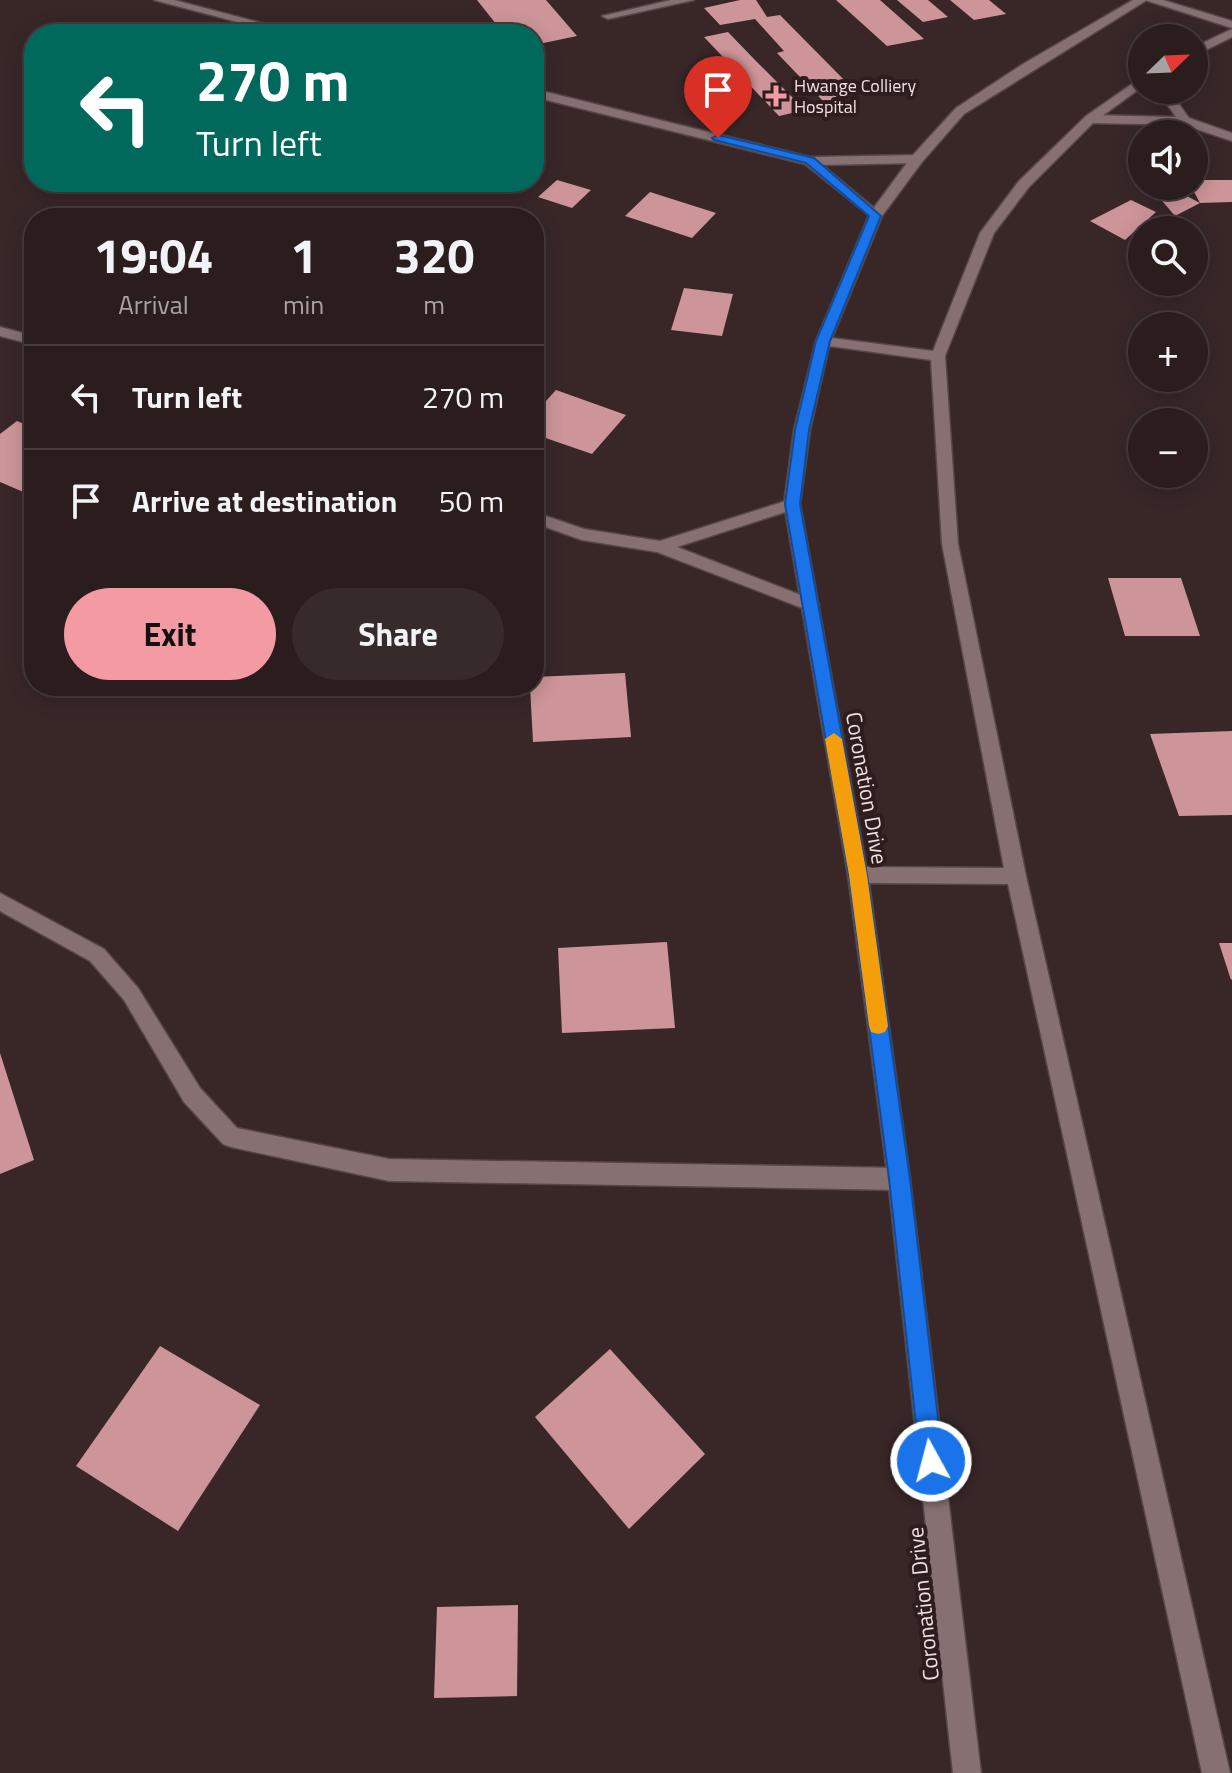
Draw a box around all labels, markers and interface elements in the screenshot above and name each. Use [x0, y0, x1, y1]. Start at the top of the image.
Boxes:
north arrow [1128, 24, 1208, 104]
map controls [1128, 24, 1208, 488]
text: 270 m [196, 38, 349, 123]
icon: left [64, 56, 168, 160]
pin [684, 56, 752, 138]
icon: arrive [696, 68, 740, 112]
place label: Hwange Colliery Hospital [794, 72, 916, 120]
marker: Hwange Colliery Hospital [765, 85, 787, 107]
text: Turn left [196, 115, 322, 170]
button: sound [1128, 120, 1208, 200]
button: search [1128, 216, 1208, 296]
text: 19:04 [94, 219, 213, 292]
text: 1 [290, 219, 317, 292]
text: 320 [394, 219, 474, 292]
text: Arrival [118, 285, 189, 324]
text: min [283, 285, 324, 324]
text: m [423, 285, 445, 324]
button: + [1128, 312, 1208, 392]
text: Turn left [132, 374, 242, 420]
text: 270 m [422, 374, 504, 420]
icon: left [64, 375, 108, 419]
button: − [1128, 408, 1208, 488]
text: Arrive at destination [132, 478, 397, 524]
text: 50 m [439, 478, 504, 524]
icon: arrive [64, 479, 108, 523]
button: Exit [64, 588, 276, 680]
button: Share [292, 588, 504, 680]
street label: Coronation Drive [837, 709, 897, 867]
position arrow [889, 1419, 973, 1503]
street label: Coronation Drive [898, 1526, 948, 1682]

